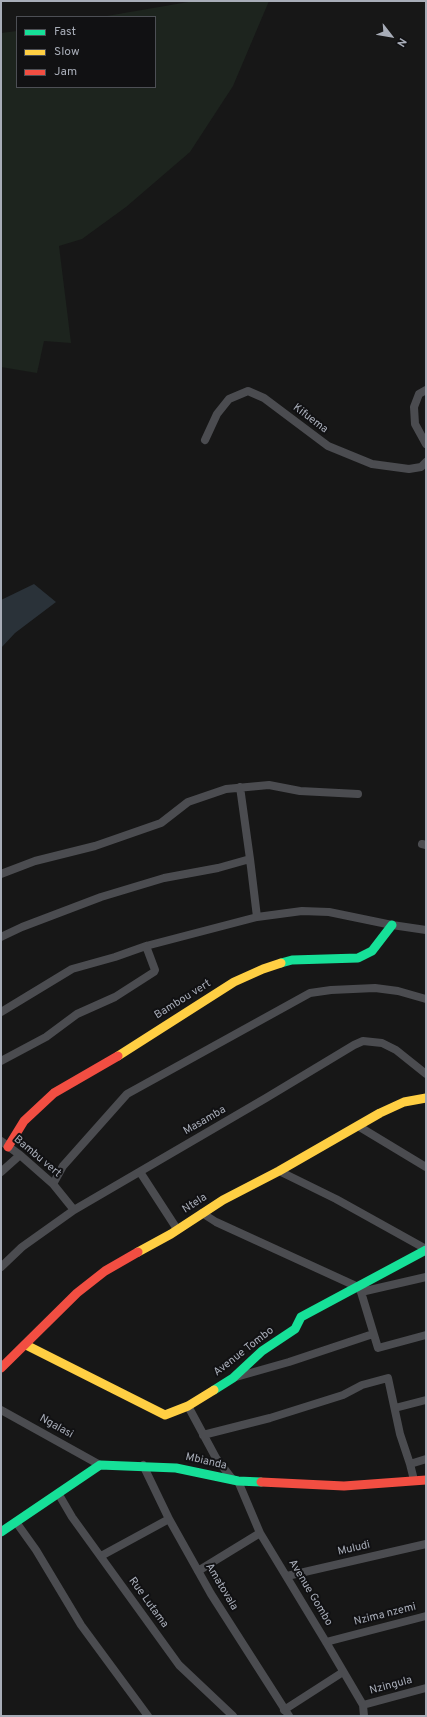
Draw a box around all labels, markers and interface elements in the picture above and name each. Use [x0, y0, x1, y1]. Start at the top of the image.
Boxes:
legend [16, 16, 156, 88]
north arrow [371, 16, 411, 56]
text: Fast [54, 24, 76, 40]
text: N [393, 35, 409, 49]
text: Slow [54, 44, 80, 60]
text: Jam [54, 64, 77, 80]
street label: Kifuema [290, 401, 330, 437]
street label: Bambou vert [152, 977, 214, 1023]
street label: Masamba [181, 1104, 229, 1138]
street label: Bambu vert [11, 1133, 63, 1181]
street label: Ntela [180, 1191, 210, 1217]
street label: Avenue Tombo [211, 1324, 277, 1380]
street label: Ngalasi [37, 1412, 75, 1442]
street label: Mbianda [184, 1451, 228, 1473]
street label: Muludi [336, 1539, 372, 1559]
street label: Avenue Gombo [285, 1558, 335, 1628]
street label: Amatovala [202, 1561, 240, 1613]
street label: Rue Lutama [125, 1575, 171, 1631]
street label: Nzima nzemi [353, 1601, 417, 1629]
street label: Nzingula [368, 1674, 414, 1698]

